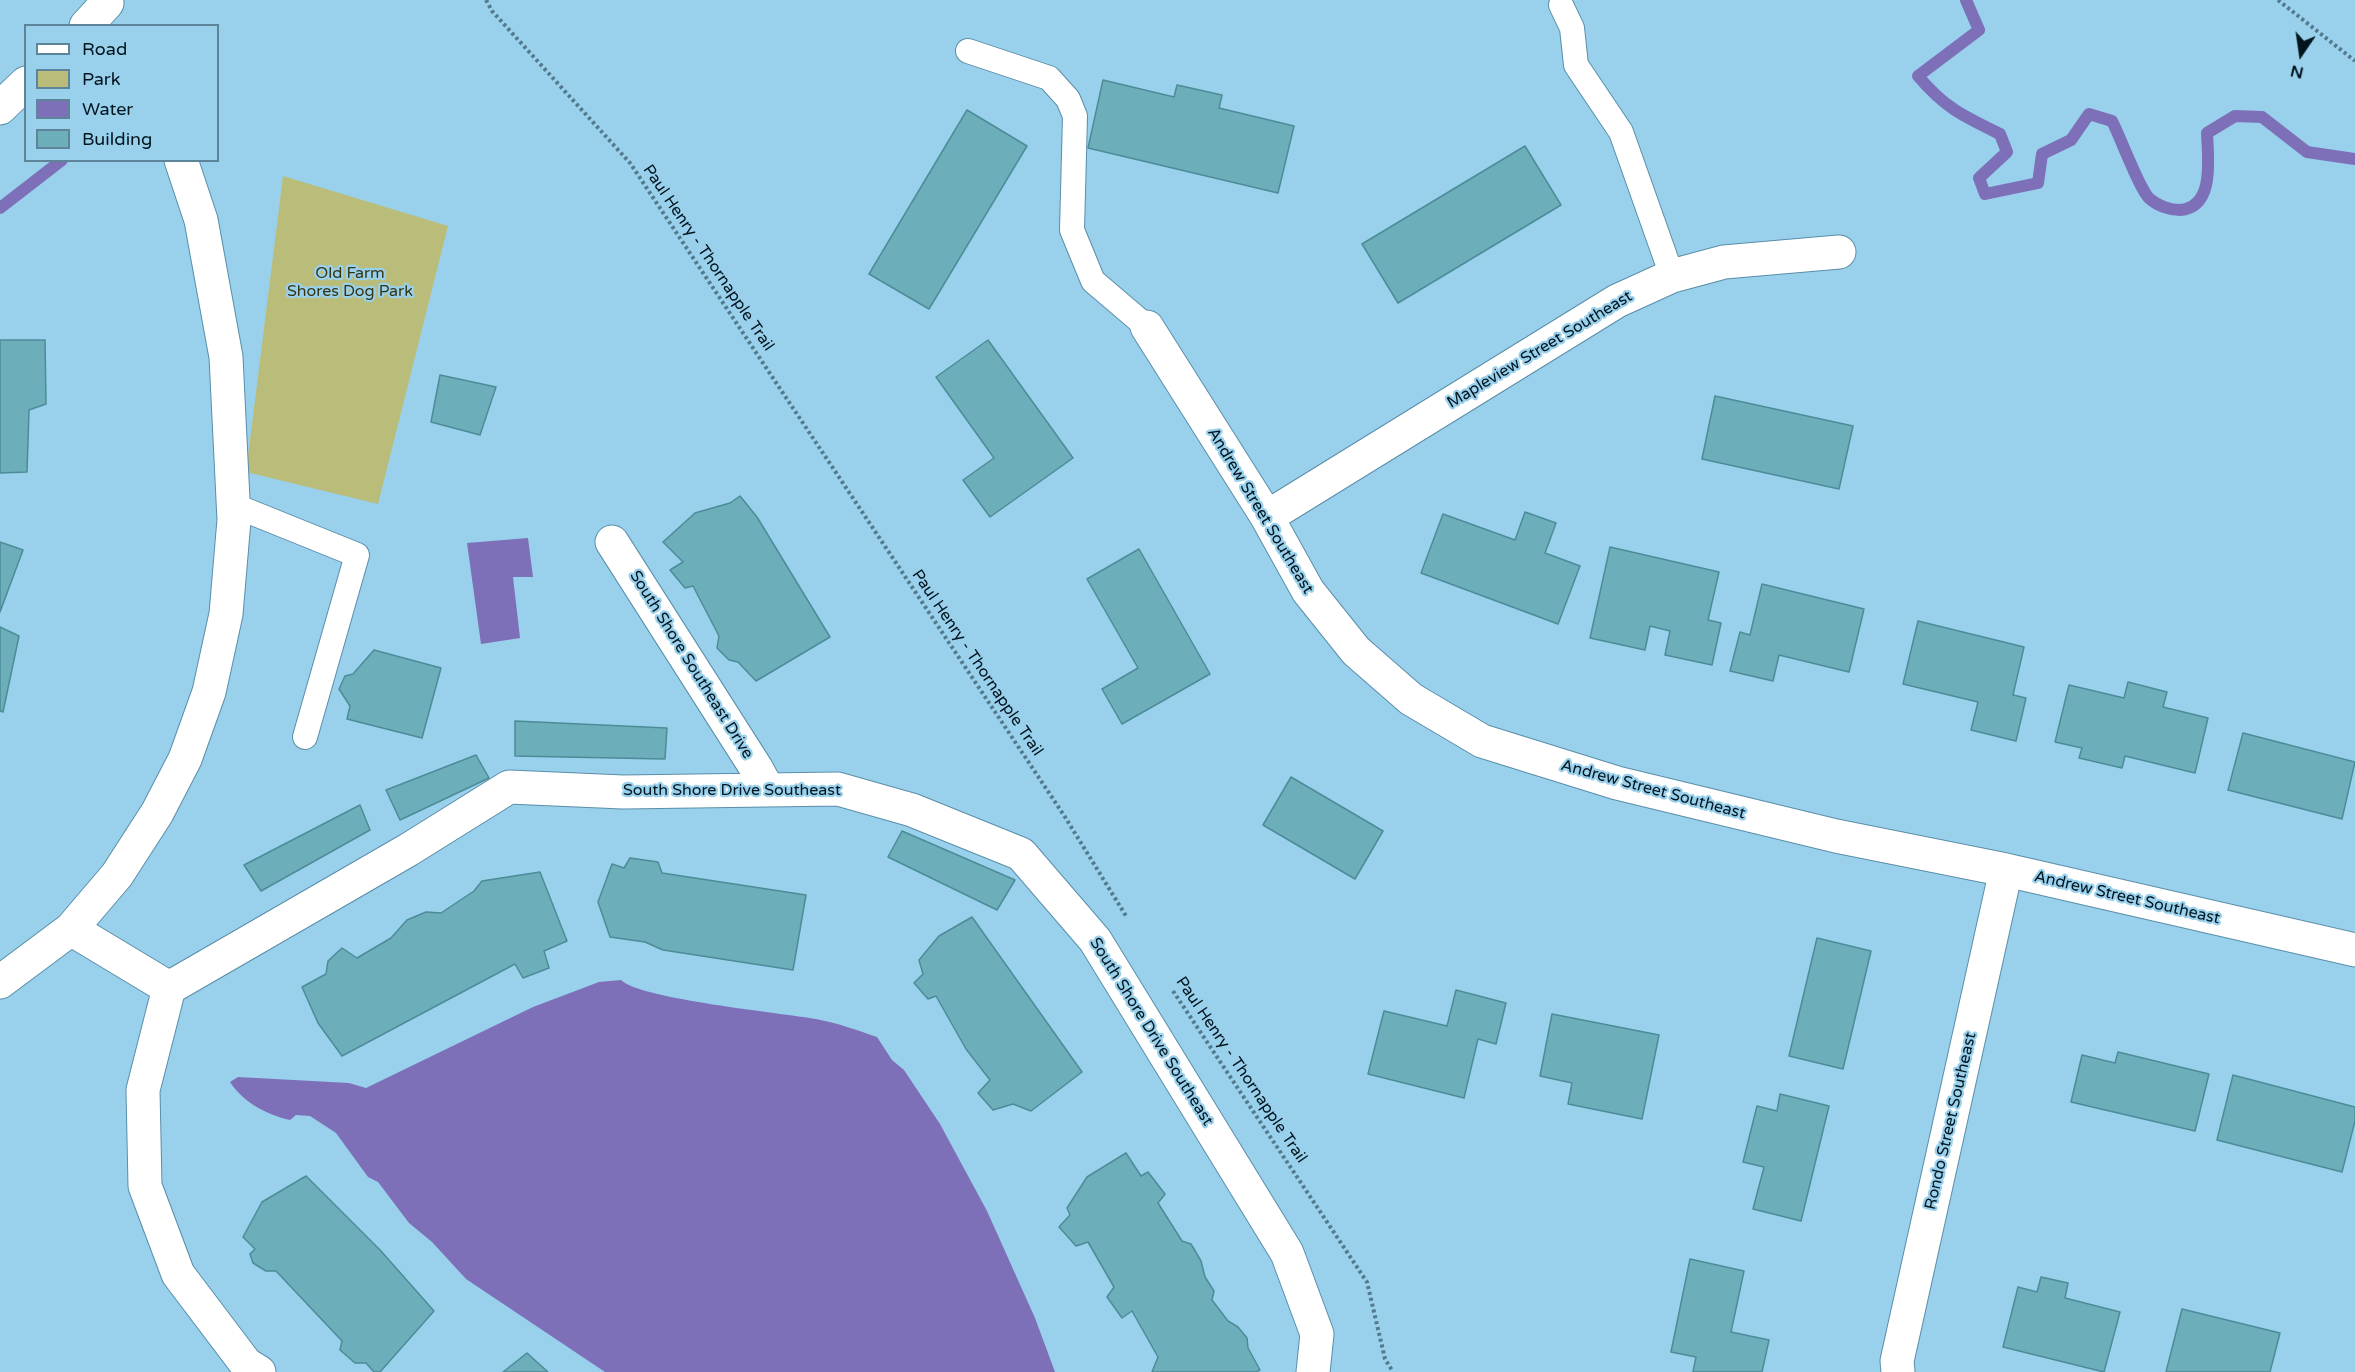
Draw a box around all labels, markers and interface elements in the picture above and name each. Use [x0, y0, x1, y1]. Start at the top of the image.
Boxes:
legend [24, 24, 219, 162]
north arrow [2271, 24, 2331, 84]
text: Road [82, 38, 127, 60]
text: N [2288, 60, 2305, 83]
text: Park [82, 68, 120, 90]
text: Water [82, 98, 133, 120]
text: Building [82, 128, 152, 150]
street label: Paul Henry - Thornapple Trail [638, 161, 778, 355]
park label: Old Farm Shores Dog Park [287, 264, 413, 302]
street label: Mapleview Street Southeast [1444, 287, 1636, 413]
street label: Andrew Street Southeast [1203, 425, 1317, 597]
street label: Paul Henry - Thornapple Trail [907, 566, 1047, 760]
street label: South Shore Southeast Drive [625, 567, 757, 763]
street label: Andrew Street Southeast [1559, 756, 1747, 824]
street label: South Shore Drive Southeast [623, 781, 841, 801]
street label: Andrew Street Southeast [2032, 867, 2222, 929]
street label: South Shore Drive Southeast [1085, 934, 1217, 1130]
street label: Paul Henry - Thornapple Trail [1171, 973, 1311, 1167]
street label: Rondo Street Southeast [1921, 1030, 1981, 1212]

